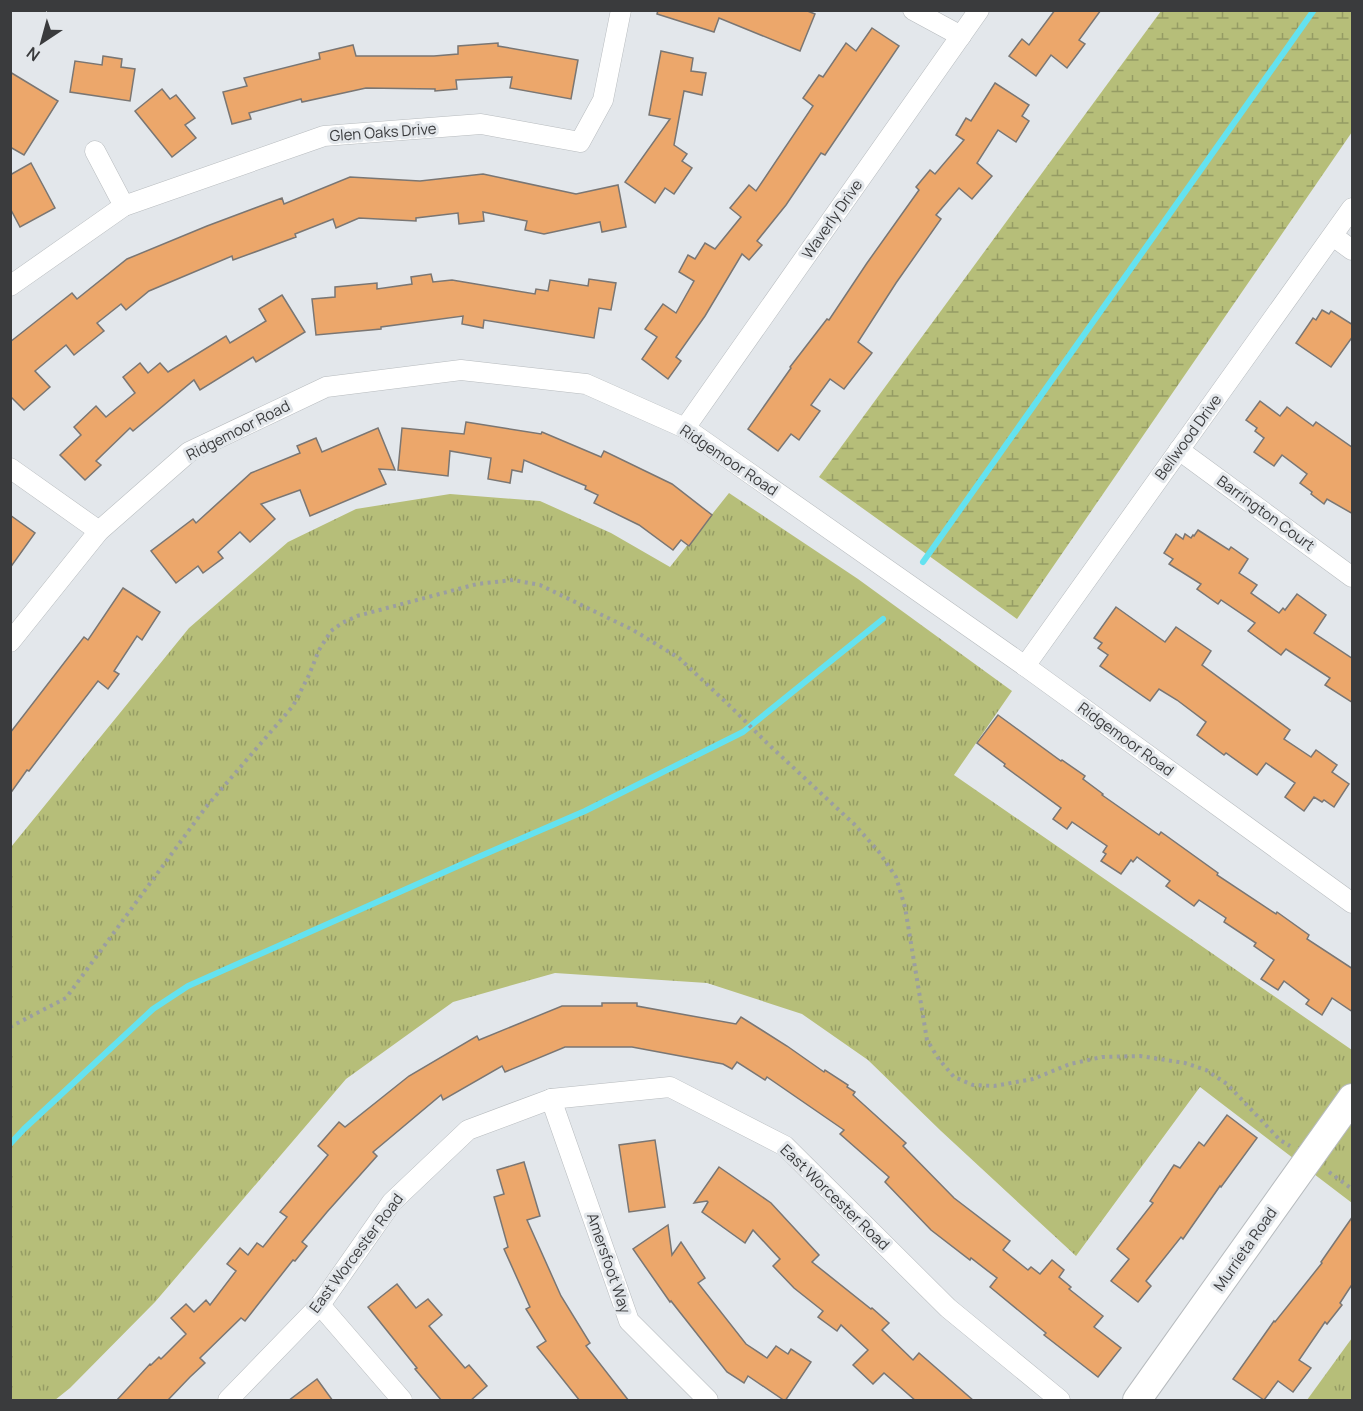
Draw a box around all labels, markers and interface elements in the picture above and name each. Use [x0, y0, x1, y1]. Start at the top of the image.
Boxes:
north arrow [12, 12, 72, 72]
text: N [22, 42, 44, 66]
street label: Glen Oaks Drive [329, 118, 437, 146]
street label: Waverly Drive [797, 175, 867, 263]
street label: Bellwood Drive [1150, 390, 1226, 484]
street label: Ridgemoor Road [183, 395, 293, 465]
street label: Ridgemoor Road [676, 420, 782, 500]
street label: Barrington Court [1213, 470, 1319, 556]
street label: Ridgemoor Road [1074, 697, 1178, 781]
street label: East Worcester Road [776, 1139, 894, 1255]
street label: East Worcester Road [304, 1189, 408, 1317]
street label: Murrieta Road [1208, 1203, 1282, 1295]
street label: Amersfoot Way [582, 1210, 636, 1316]

